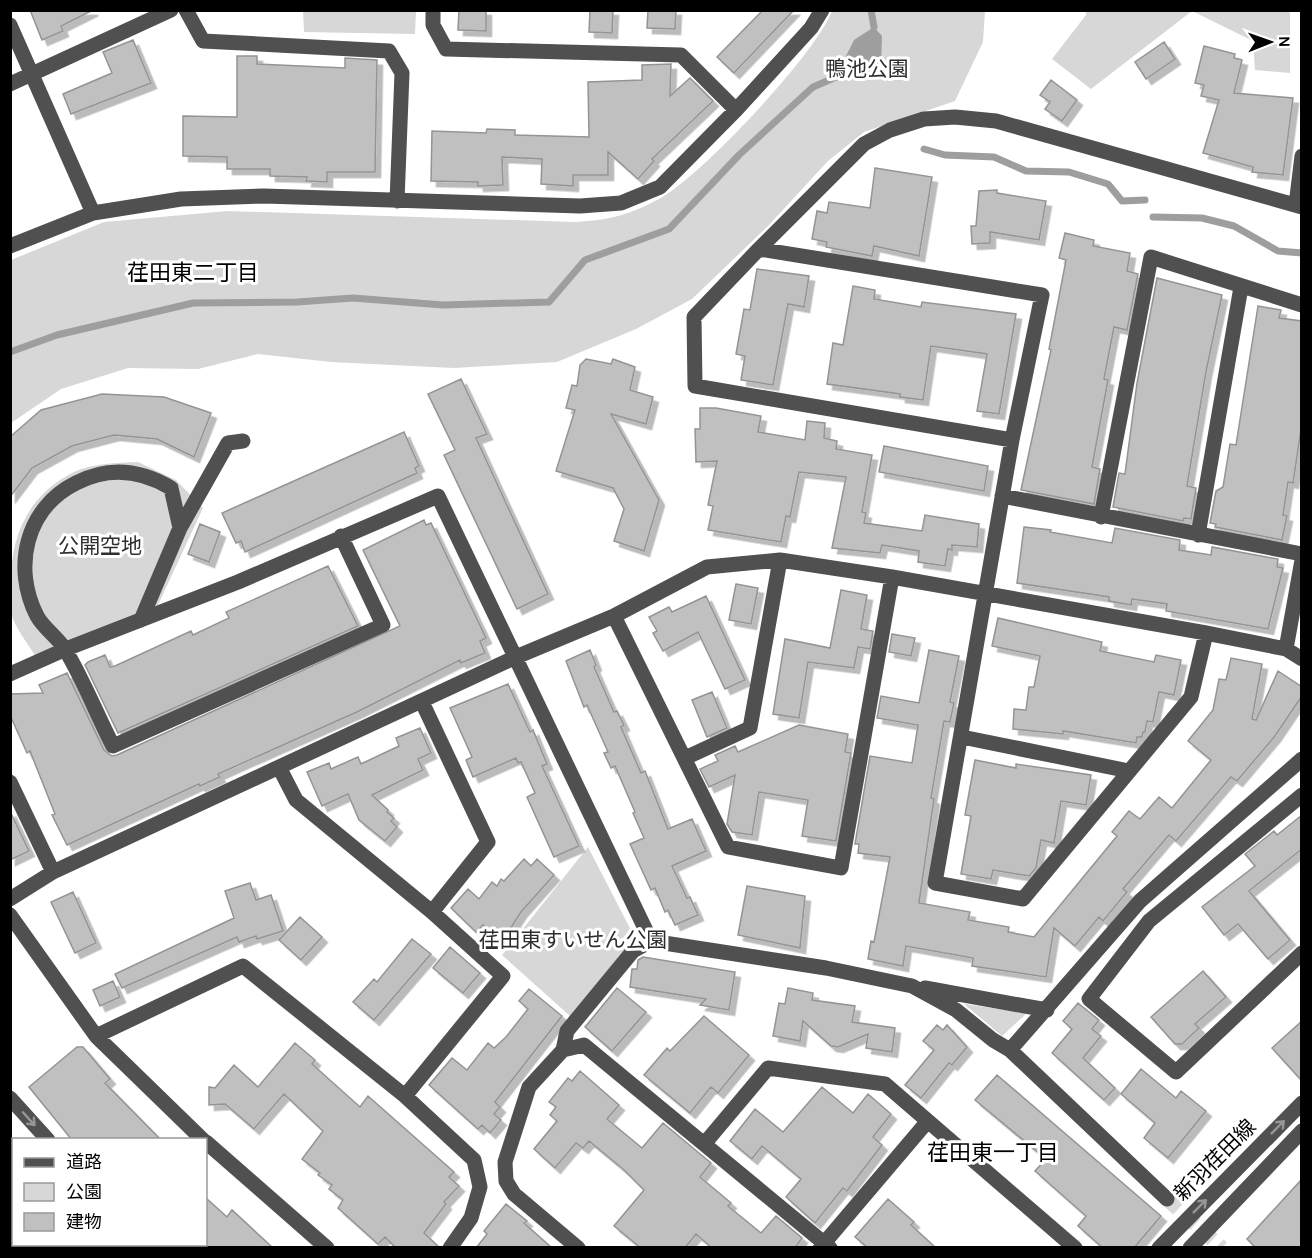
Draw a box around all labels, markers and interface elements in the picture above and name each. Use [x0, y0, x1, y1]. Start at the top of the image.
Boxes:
north arrow [1240, 12, 1300, 72]
text: N [1275, 36, 1294, 48]
park label: 鴨池公園 [825, 57, 909, 81]
district label: 荏田東二丁目 [127, 260, 259, 286]
park label: 公開空地 [58, 534, 142, 558]
park label: 荏田東すいせん公園 [479, 928, 668, 952]
one-way arrow [22, 1111, 36, 1126]
street label: 新羽荏田線 [1169, 1114, 1261, 1206]
one-way arrow [1270, 1120, 1285, 1135]
legend [12, 1138, 207, 1246]
district label: 荏田東一丁目 [927, 1140, 1059, 1166]
text: 道路 [66, 1151, 102, 1173]
text: 公園 [66, 1181, 102, 1203]
one-way arrow [1192, 1198, 1207, 1213]
text: 建物 [66, 1211, 102, 1233]

